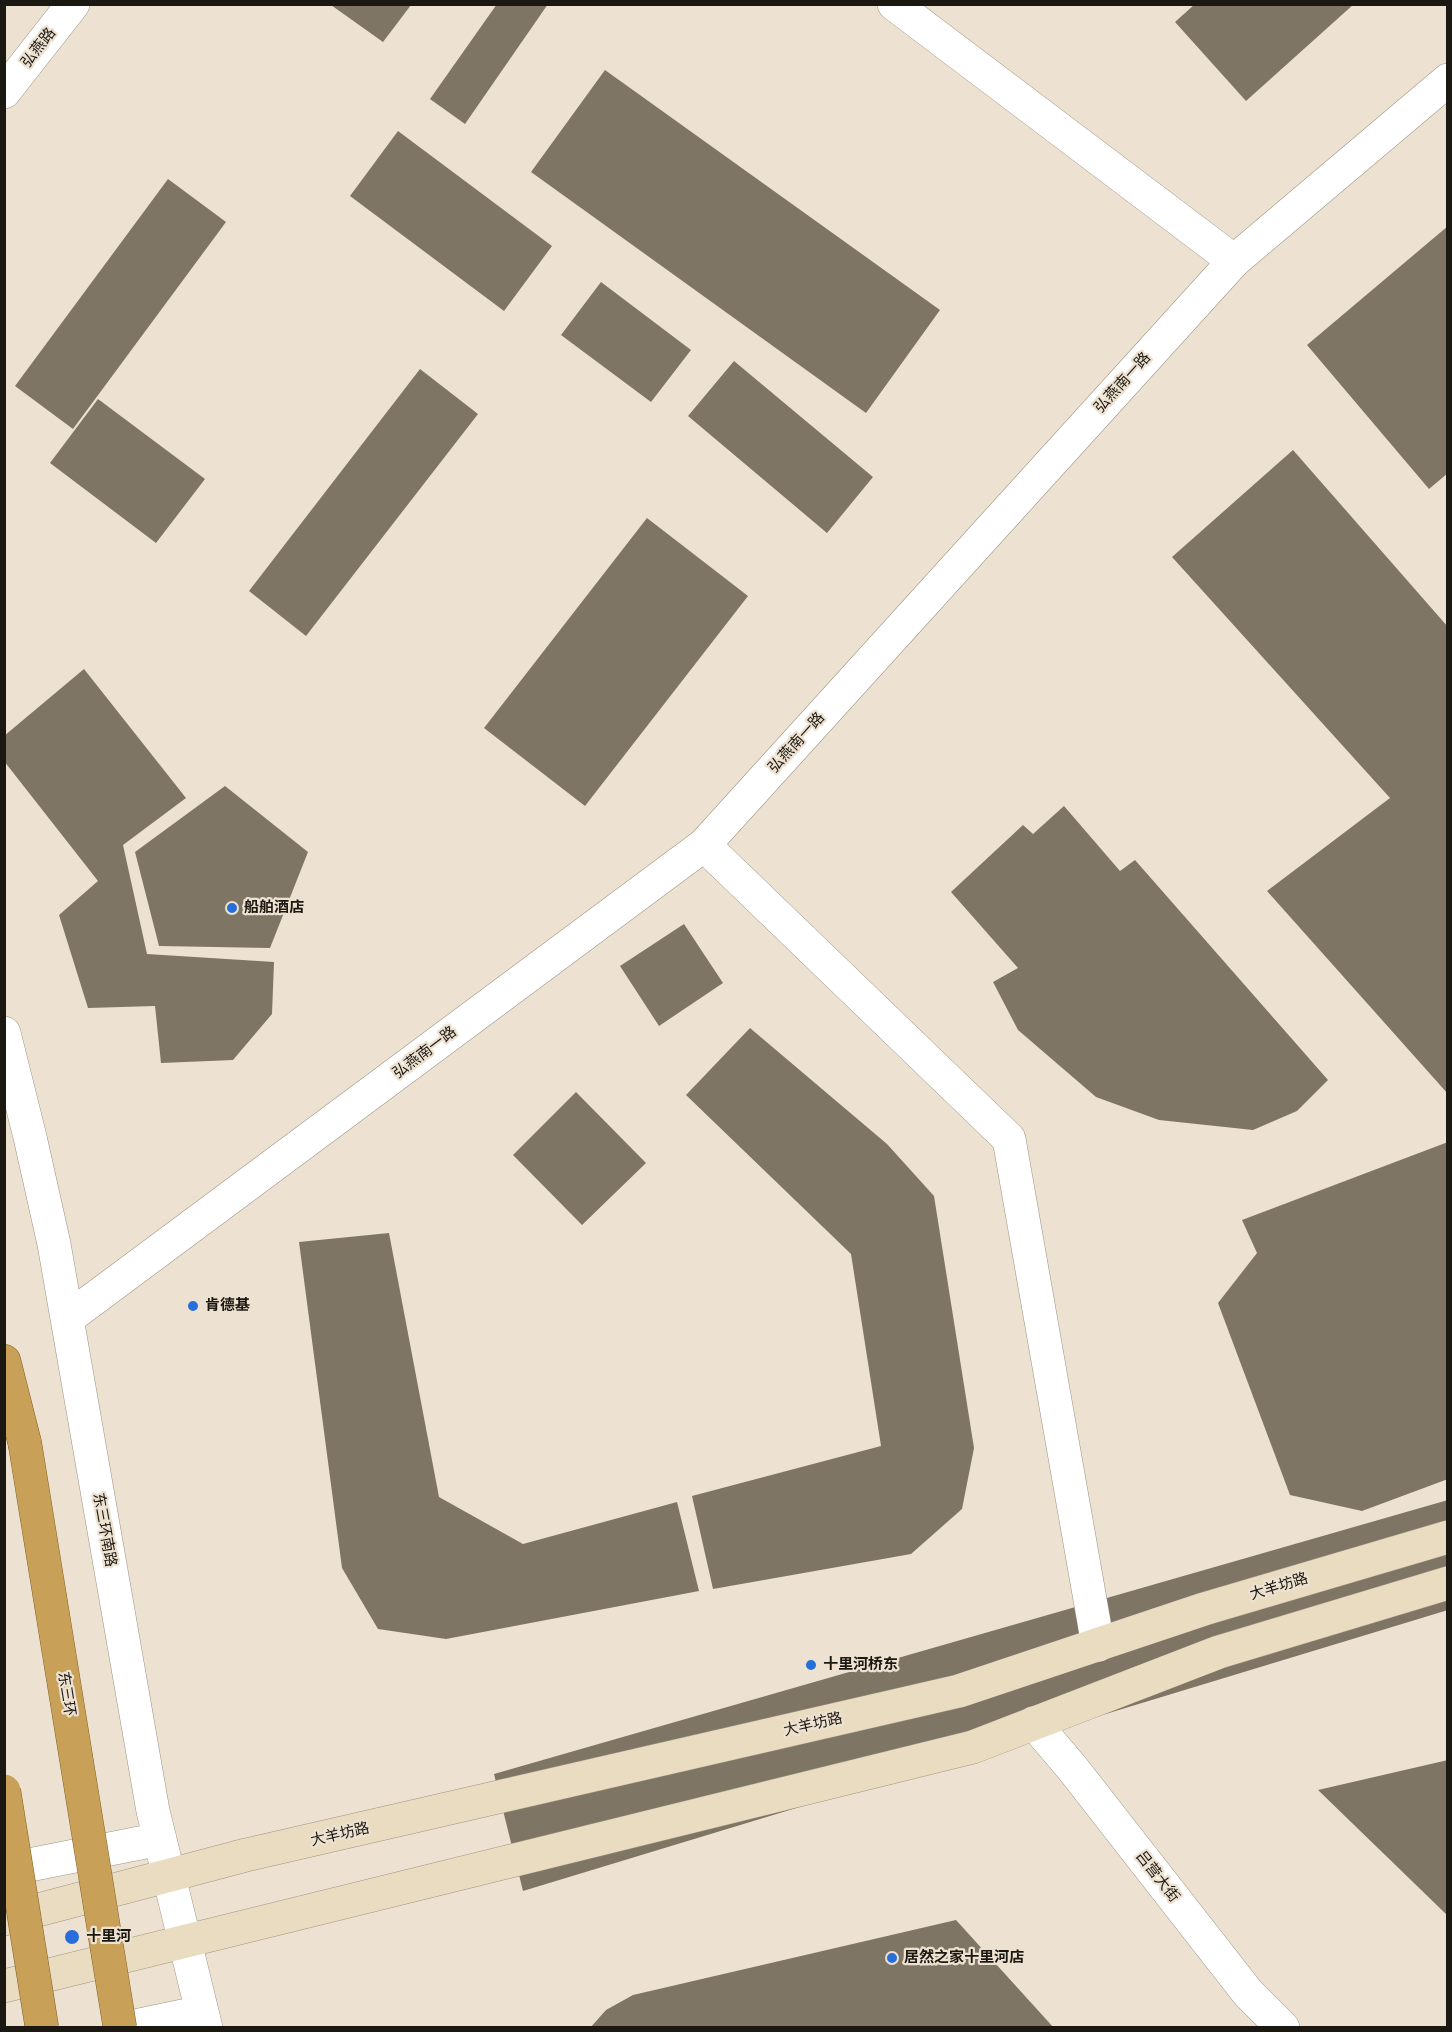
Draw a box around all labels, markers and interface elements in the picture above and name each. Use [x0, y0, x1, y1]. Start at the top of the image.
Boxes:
street label: 弘燕路 [18, 25, 60, 71]
street label: 弘燕南一路 [1091, 349, 1155, 417]
street label: 弘燕南一路 [765, 709, 829, 777]
place label: 船舶酒店 [244, 899, 304, 917]
marker: 船舶酒店 [225, 901, 239, 915]
street label: 弘燕南一路 [390, 1023, 460, 1083]
place label: 肯德基 [205, 1297, 250, 1315]
marker: 肯德基 [186, 1299, 200, 1313]
street label: 东三环南路 [89, 1492, 119, 1568]
street label: 大羊坊路 [1248, 1570, 1310, 1604]
place label: 十里河桥东 [823, 1656, 898, 1674]
marker: 十里河桥东 [804, 1658, 818, 1672]
street label: 东三环 [54, 1670, 78, 1718]
street label: 大羊坊路 [782, 1709, 844, 1741]
street label: 大羊坊路 [309, 1819, 371, 1851]
street label: 吕营大街 [1131, 1848, 1183, 1906]
marker: 十里河 [63, 1928, 81, 1946]
place label: 十里河 [86, 1928, 131, 1946]
place label: 居然之家十里河店 [904, 1949, 1024, 1967]
marker: 居然之家十里河店 [885, 1951, 899, 1965]

